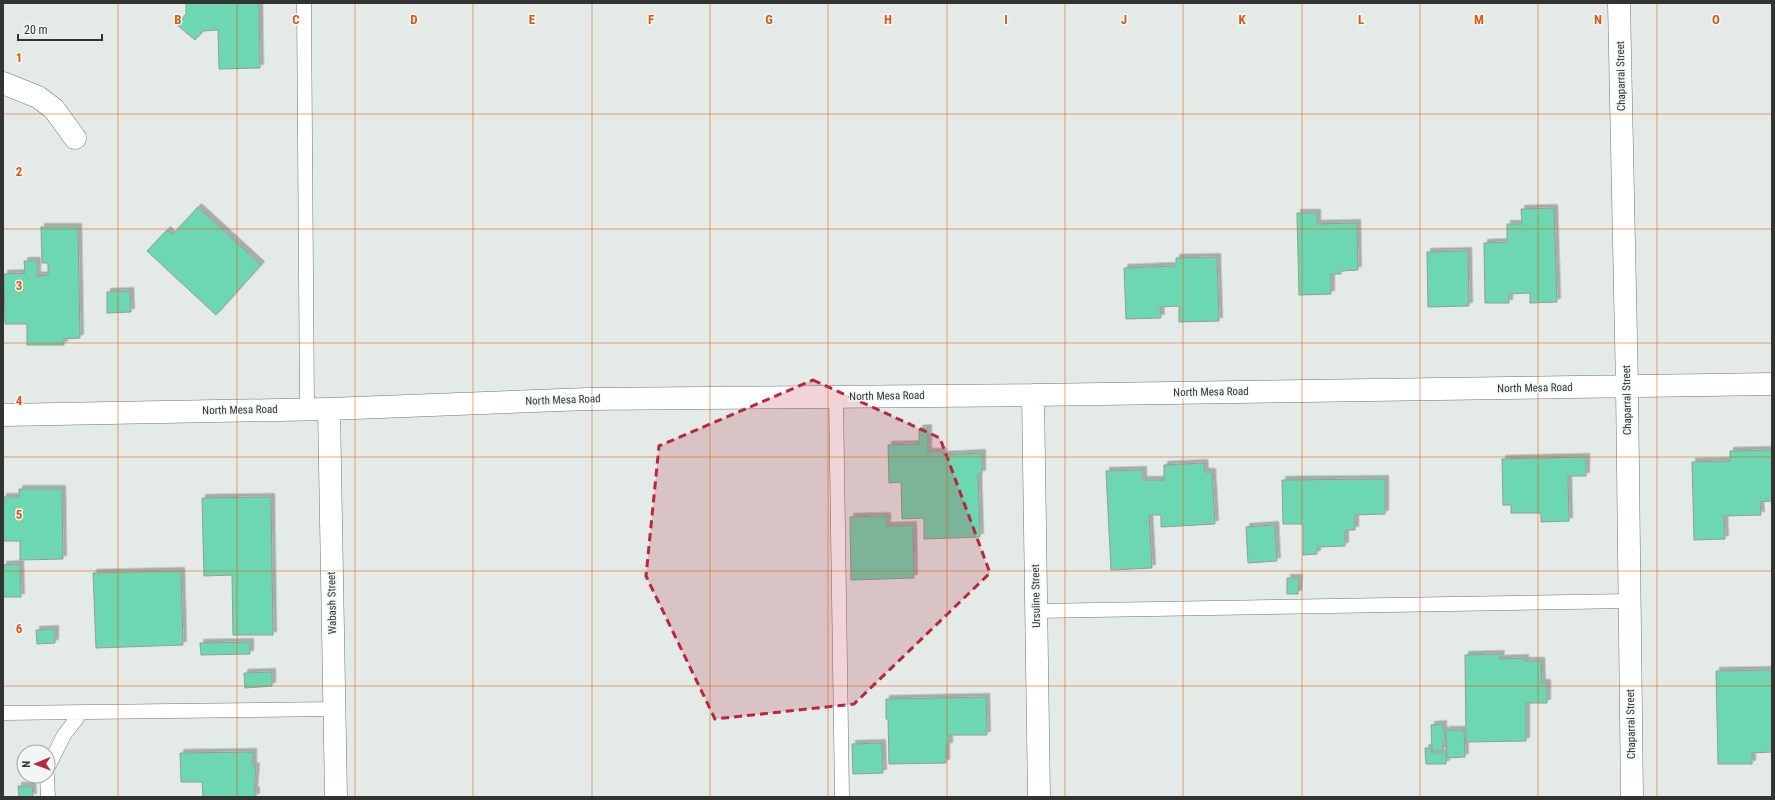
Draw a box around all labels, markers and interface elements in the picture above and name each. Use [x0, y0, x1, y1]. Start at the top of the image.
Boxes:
text: B [174, 12, 182, 27]
text: C [292, 12, 300, 27]
text: D [410, 12, 418, 27]
text: E [529, 12, 536, 27]
text: F [648, 12, 654, 27]
text: G [765, 12, 773, 27]
text: H [884, 12, 892, 27]
text: I [1004, 12, 1008, 27]
text: J [1121, 12, 1127, 27]
text: K [1238, 12, 1246, 27]
text: L [1358, 12, 1364, 27]
text: M [1474, 12, 1484, 27]
text: N [1594, 12, 1602, 27]
text: O [1712, 12, 1720, 27]
scale bar [18, 16, 102, 42]
text: 20 m [24, 23, 48, 37]
street label: Chaparral Street [1614, 41, 1628, 111]
text: 1 [16, 50, 22, 65]
text: 2 [16, 164, 23, 179]
text: 3 [16, 278, 22, 293]
street label: Chaparral Street [1620, 365, 1634, 435]
street label: North Mesa Road [1497, 381, 1573, 395]
street label: North Mesa Road [1173, 385, 1249, 399]
street label: North Mesa Road [849, 389, 925, 403]
street label: North Mesa Road [525, 392, 601, 408]
text: 4 [16, 393, 23, 408]
street label: North Mesa Road [202, 403, 278, 417]
text: 5 [16, 507, 23, 522]
street label: Ursuline Street [1029, 564, 1043, 628]
street label: Wabash Street [325, 571, 339, 635]
text: 6 [16, 621, 23, 636]
street label: Chaparral Street [1624, 689, 1638, 759]
north arrow [16, 744, 56, 784]
text: N [20, 760, 33, 768]

